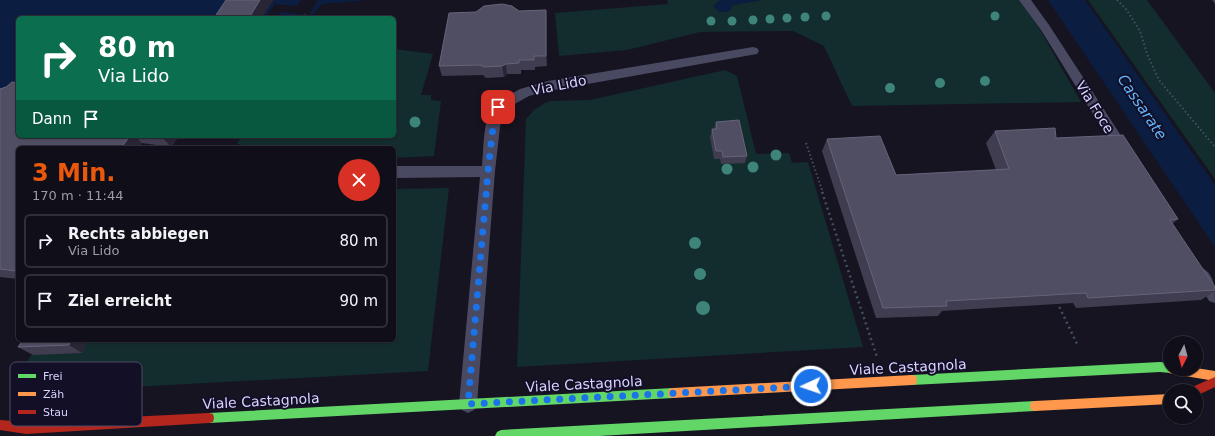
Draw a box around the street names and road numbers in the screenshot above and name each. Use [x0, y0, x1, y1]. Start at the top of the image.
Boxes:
street label: Via Lido [530, 72, 588, 98]
street label: Via Foce [1073, 78, 1117, 136]
street label: Viale Castagnola [849, 356, 967, 378]
street label: Viale Castagnola [525, 373, 643, 395]
street label: Viale Castagnola [202, 390, 320, 412]

